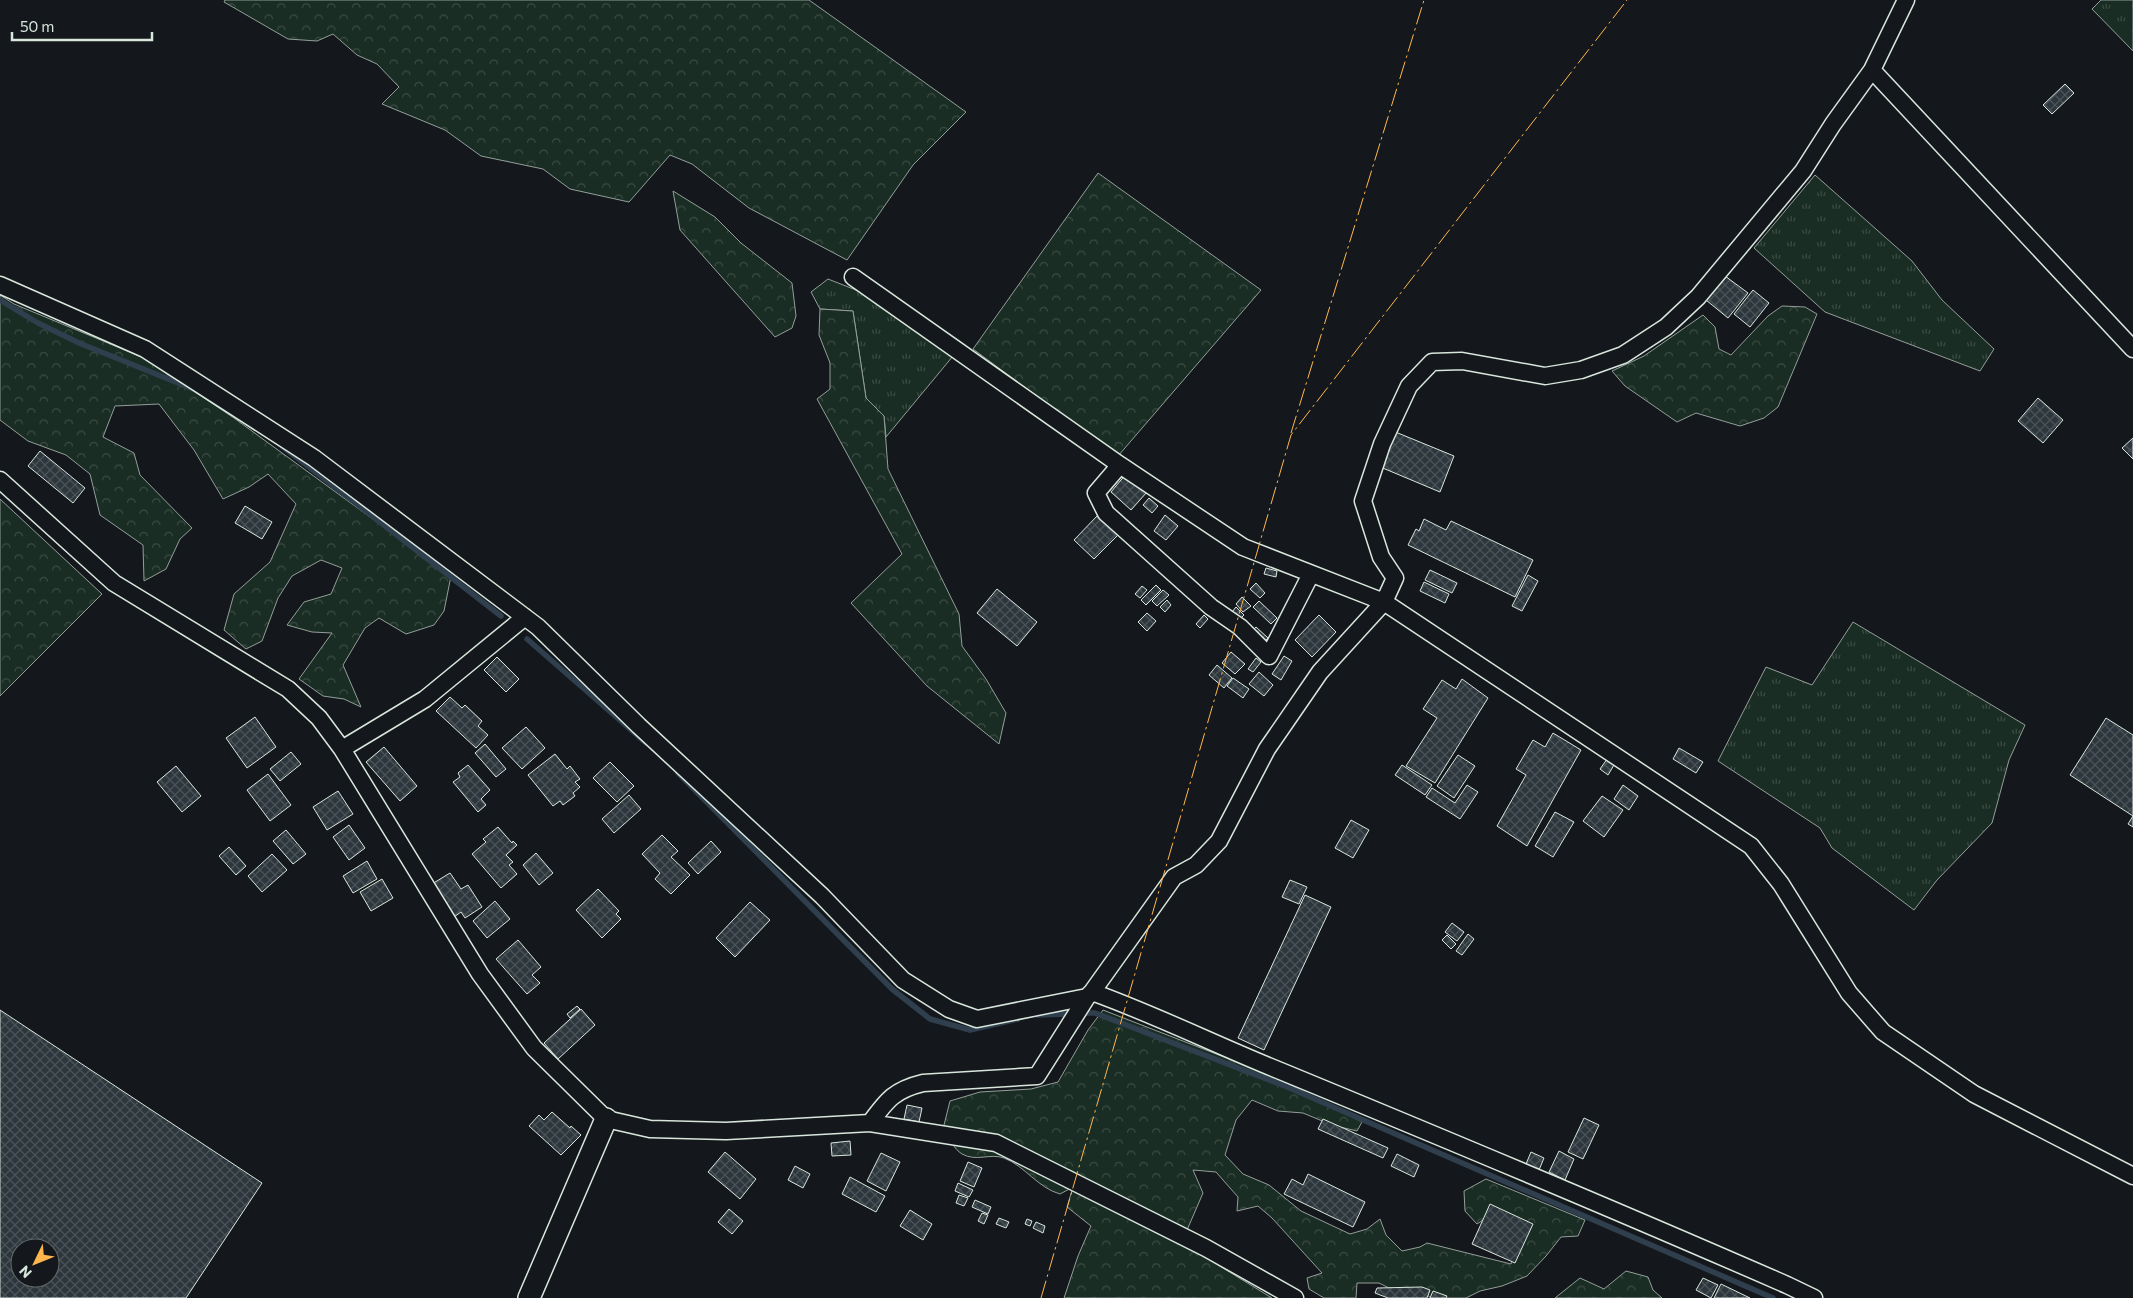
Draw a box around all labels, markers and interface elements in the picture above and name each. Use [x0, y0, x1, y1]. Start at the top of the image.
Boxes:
scale bar [12, 10, 152, 42]
text: 50 m [20, 17, 54, 35]
north arrow [10, 1238, 60, 1288]
text: N [15, 1263, 35, 1282]

